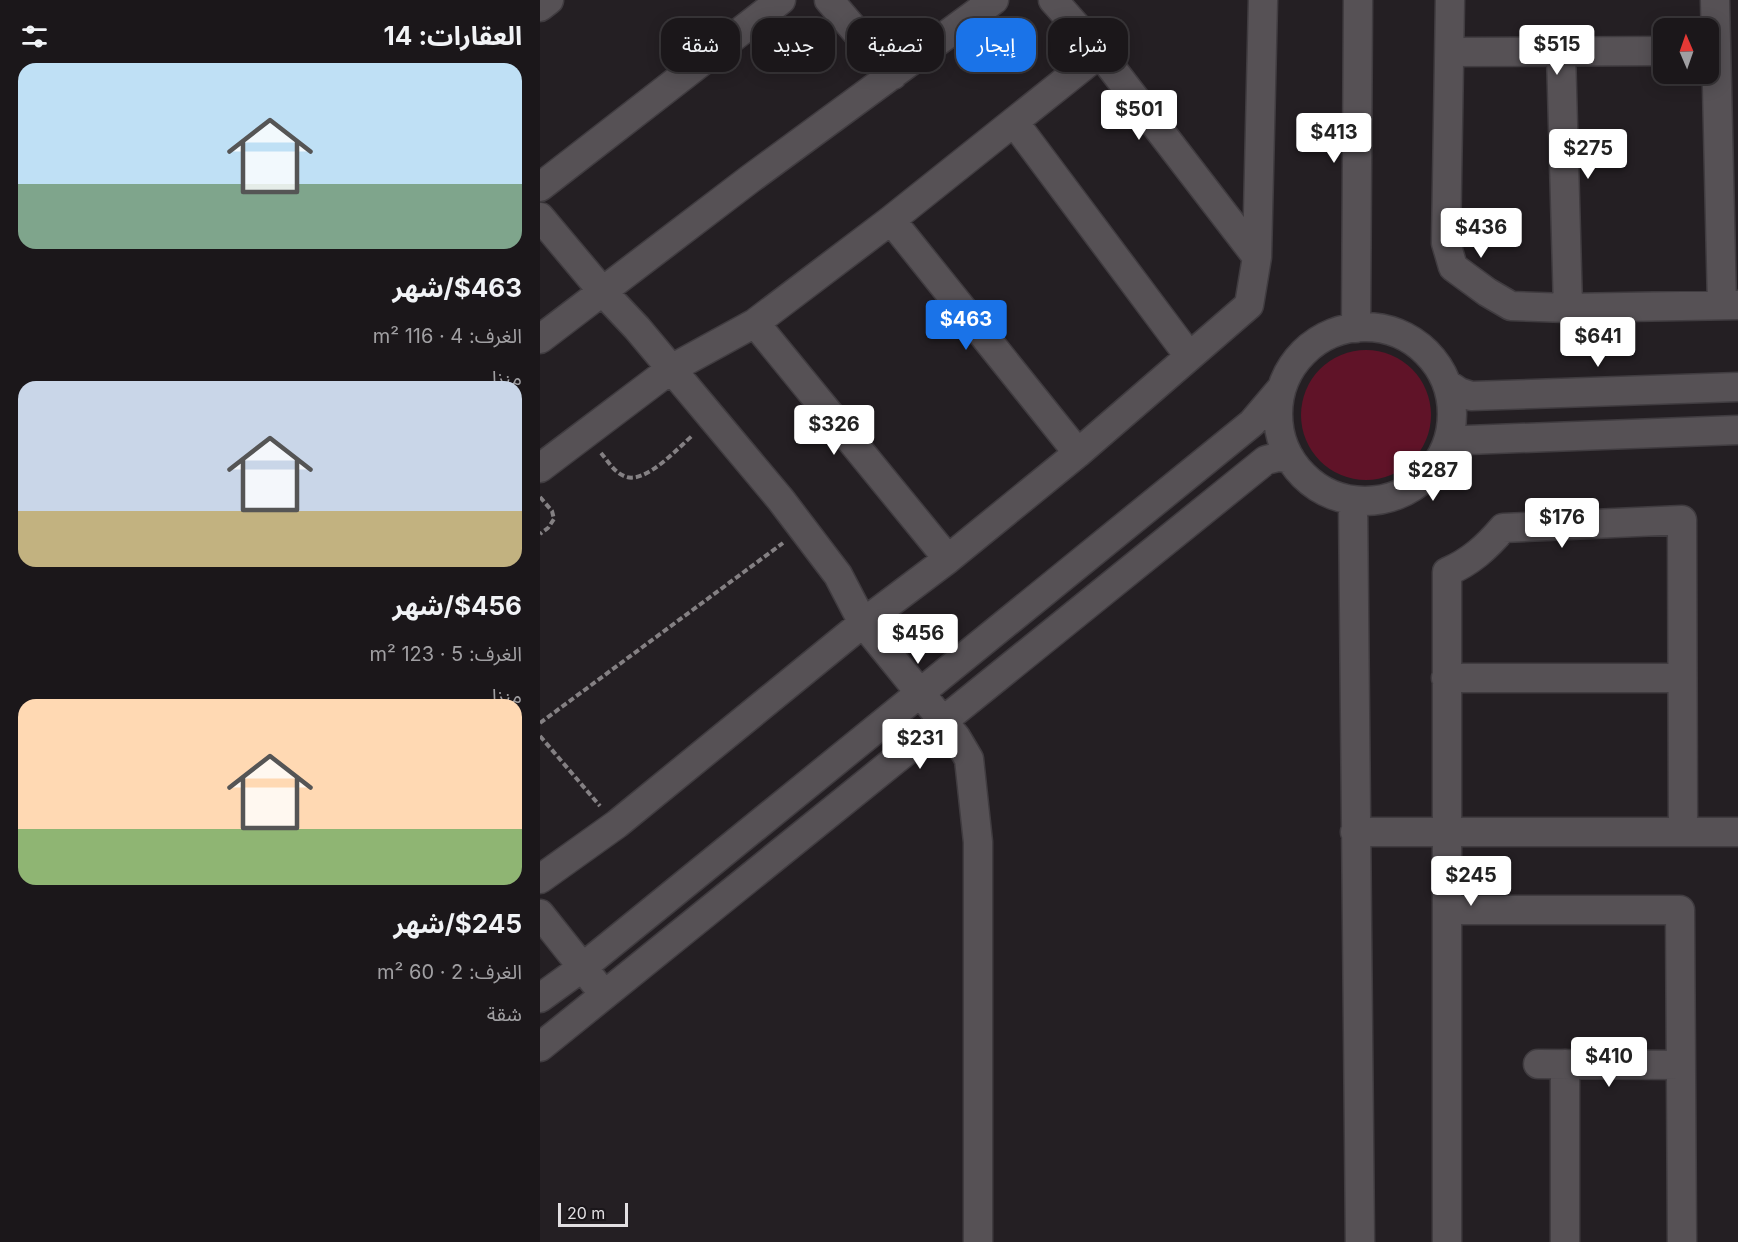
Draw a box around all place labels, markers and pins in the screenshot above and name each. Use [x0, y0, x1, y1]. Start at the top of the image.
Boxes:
pin: $515 [1521, 25, 1593, 76]
pin: $501 [1103, 90, 1175, 141]
pin: $413 [1298, 113, 1370, 164]
pin: $275 [1552, 129, 1624, 180]
pin: $436 [1445, 208, 1517, 259]
pin: $463 [930, 300, 1002, 351]
pin: $641 [1562, 317, 1634, 368]
pin: $326 [798, 405, 870, 456]
pin: $287 [1397, 451, 1469, 502]
pin: $176 [1526, 498, 1598, 549]
pin: $456 [882, 614, 954, 665]
pin: $231 [884, 719, 956, 770]
pin: $245 [1435, 856, 1507, 907]
pin: $410 [1573, 1037, 1645, 1088]

